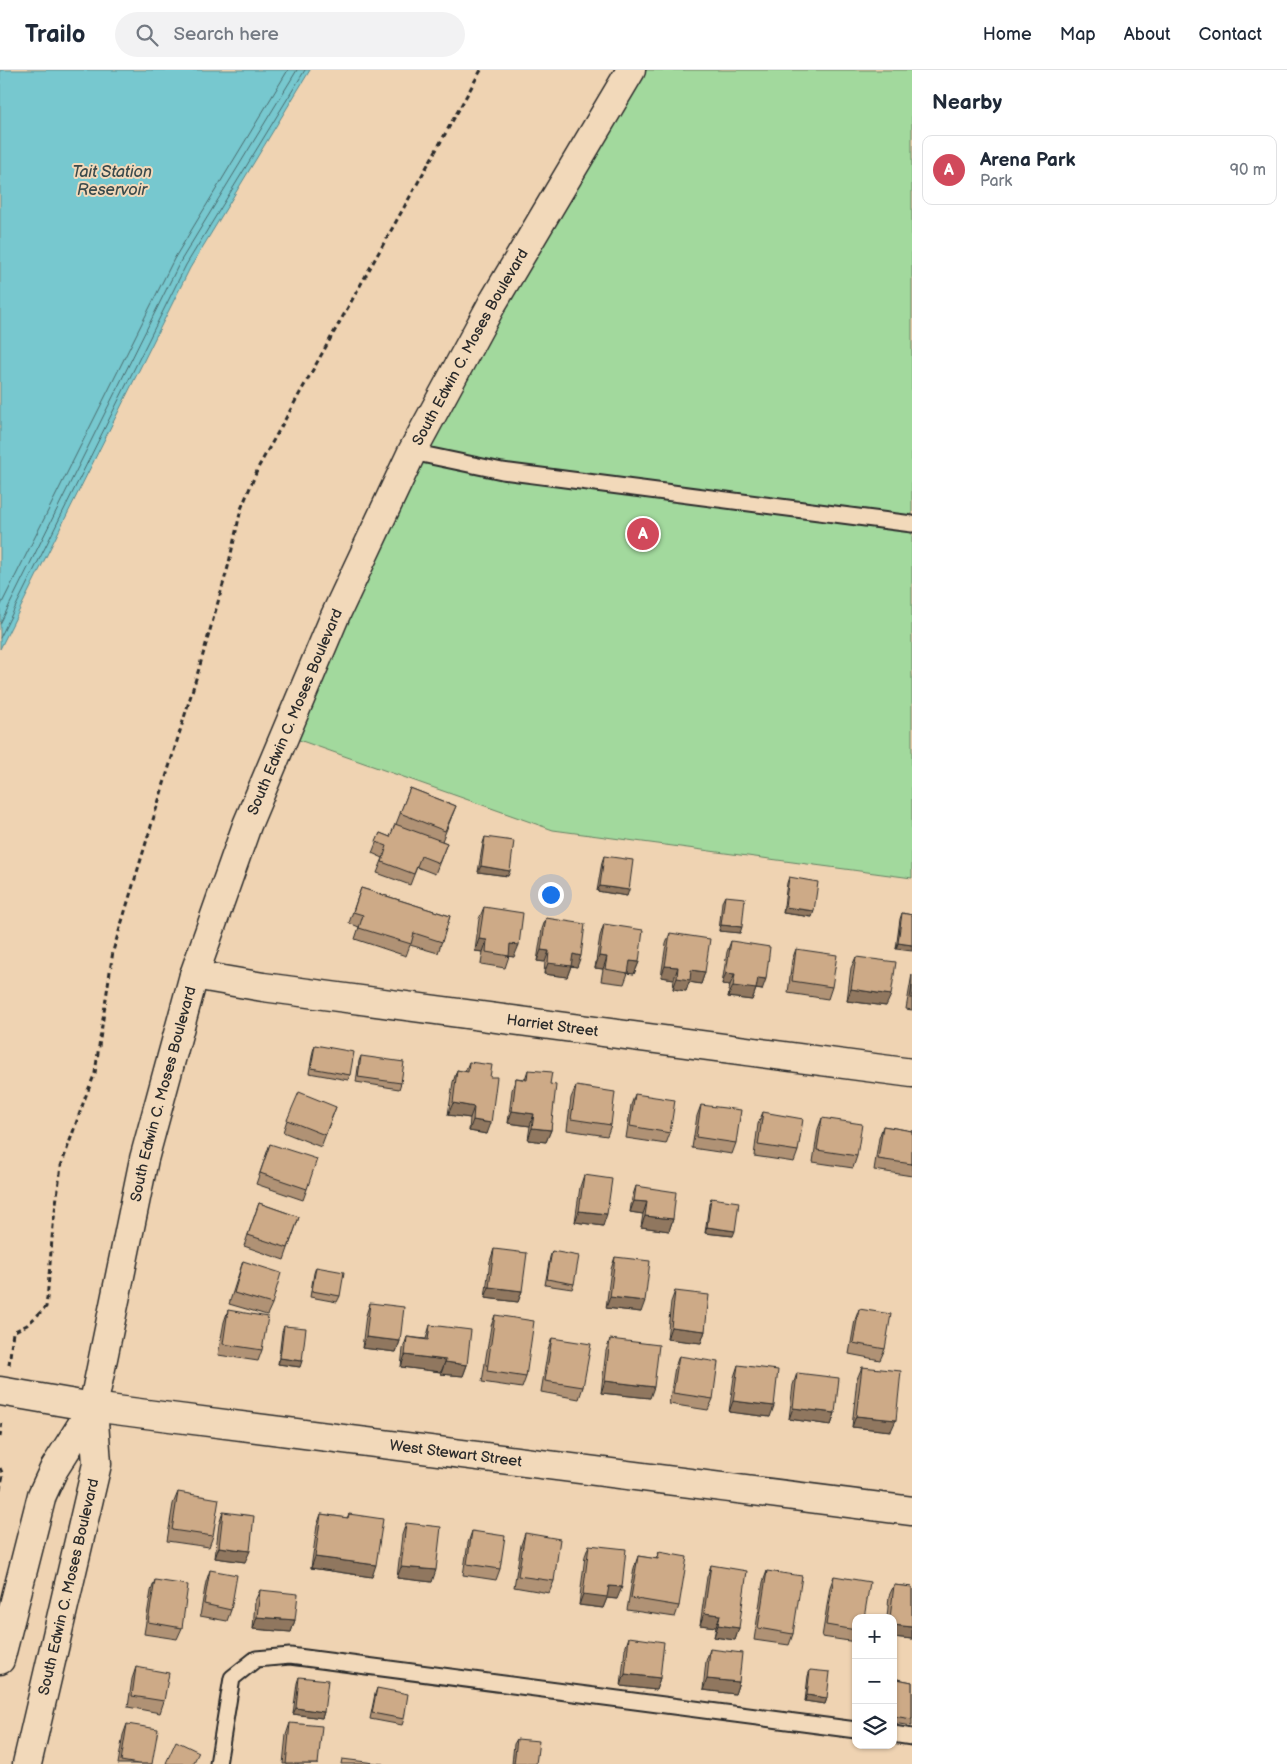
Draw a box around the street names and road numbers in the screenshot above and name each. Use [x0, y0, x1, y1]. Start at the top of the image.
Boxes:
street label: South Edwin C. Moses Boulevard [408, 245, 532, 449]
street label: South Edwin C. Moses Boulevard [243, 606, 347, 818]
street label: South Edwin C. Moses Boulevard [126, 984, 200, 1203]
street label: Harriet Street [505, 1010, 600, 1041]
street label: West Stewart Street [388, 1435, 523, 1471]
street label: South Edwin C. Moses Boulevard [34, 1476, 103, 1697]

